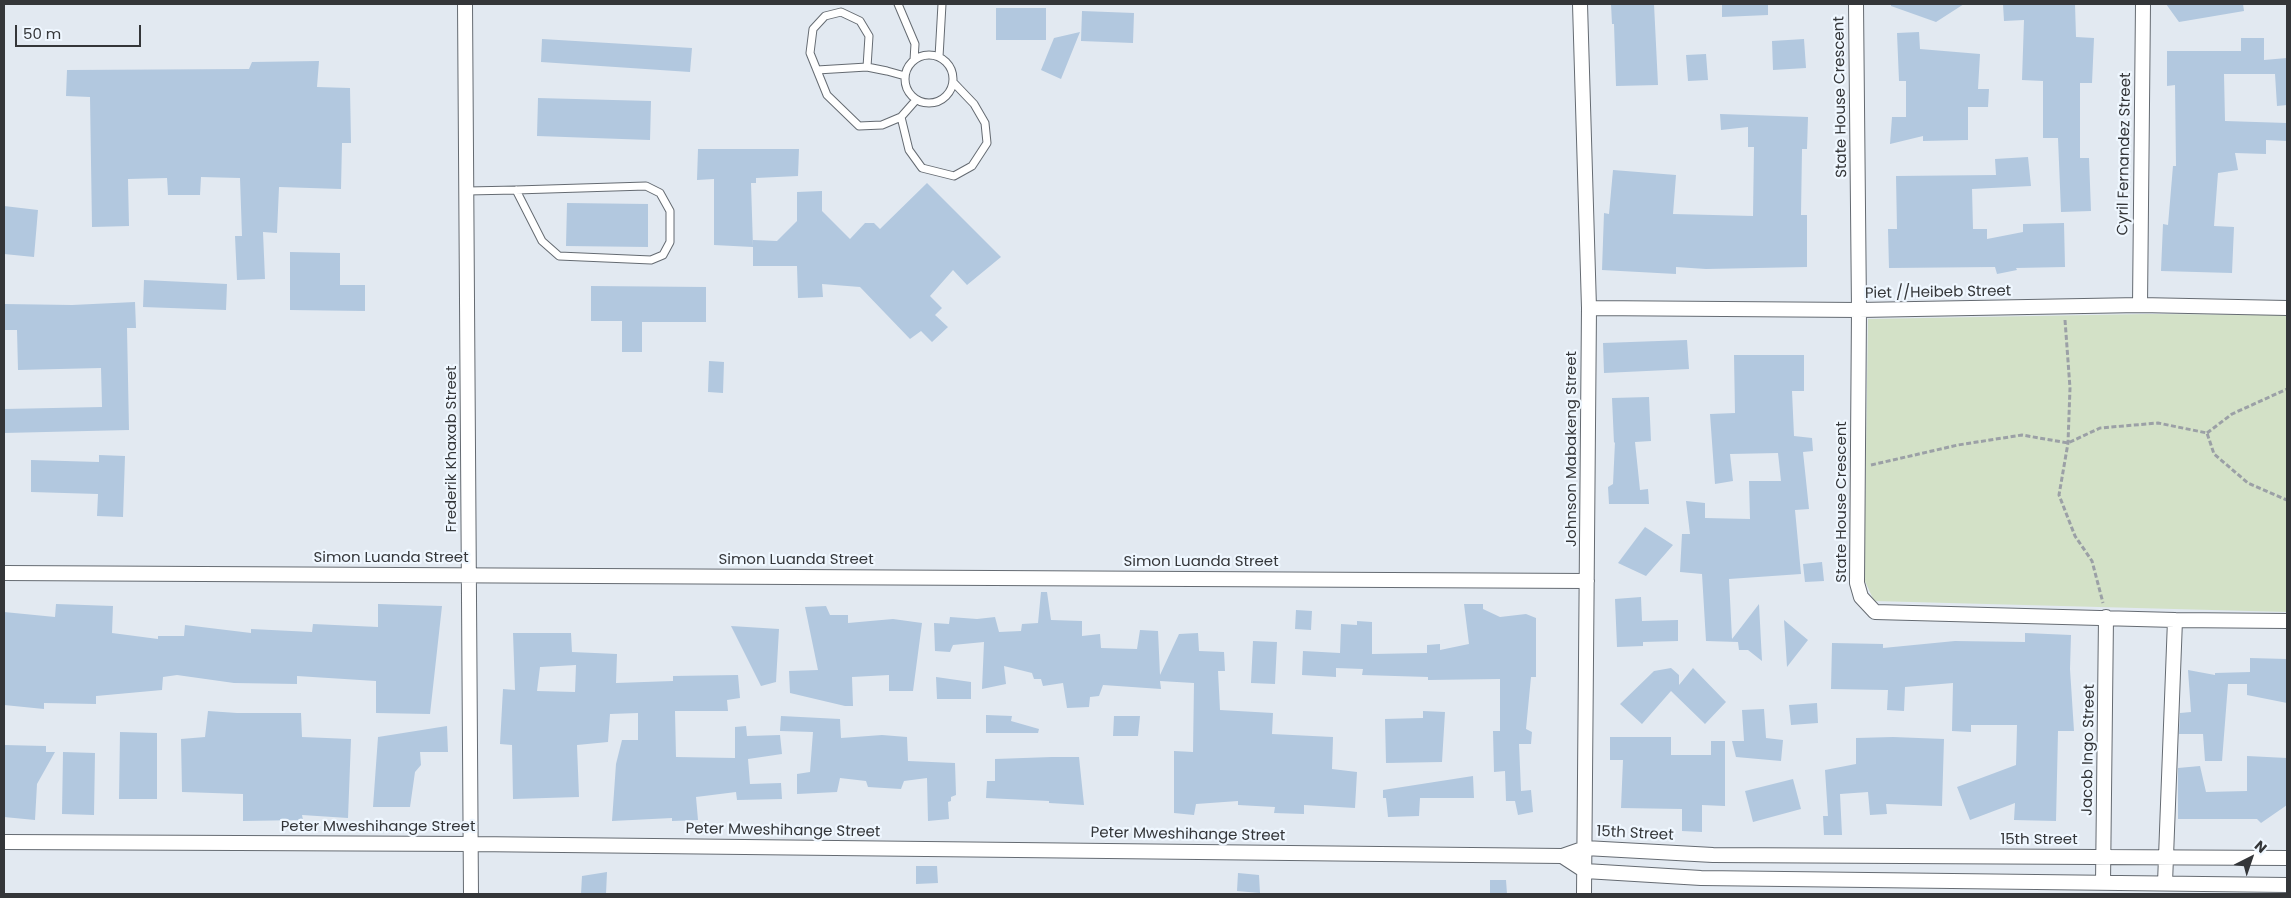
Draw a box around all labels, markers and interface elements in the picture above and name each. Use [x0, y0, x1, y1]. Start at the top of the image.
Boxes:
scale bar [18, 15, 144, 47]
street label: State House Crescent [1831, 16, 1851, 178]
text: 50 m [23, 23, 61, 44]
street label: Cyril Fernandez Street [2115, 72, 2135, 236]
street label: Piet //Heibeb Street [1865, 283, 2011, 303]
street label: Johnson Mabakeng Street [1563, 351, 1581, 547]
street label: Frederik Khaxab Street [443, 365, 461, 533]
street label: State House Crescent [1833, 421, 1851, 583]
street label: Simon Luanda Street [313, 549, 469, 567]
street label: Simon Luanda Street [718, 551, 874, 569]
street label: Simon Luanda Street [1123, 553, 1279, 571]
street label: Jacob Ingo Street [2079, 684, 2099, 816]
street label: Peter Mweshihange Street [281, 818, 475, 836]
street label: Peter Mweshihange Street [686, 820, 880, 842]
street label: 15th Street [1596, 823, 1674, 845]
street label: Peter Mweshihange Street [1091, 824, 1285, 846]
street label: 15th Street [2000, 831, 2078, 849]
north arrow [2226, 833, 2276, 883]
text: N [2250, 836, 2271, 858]

